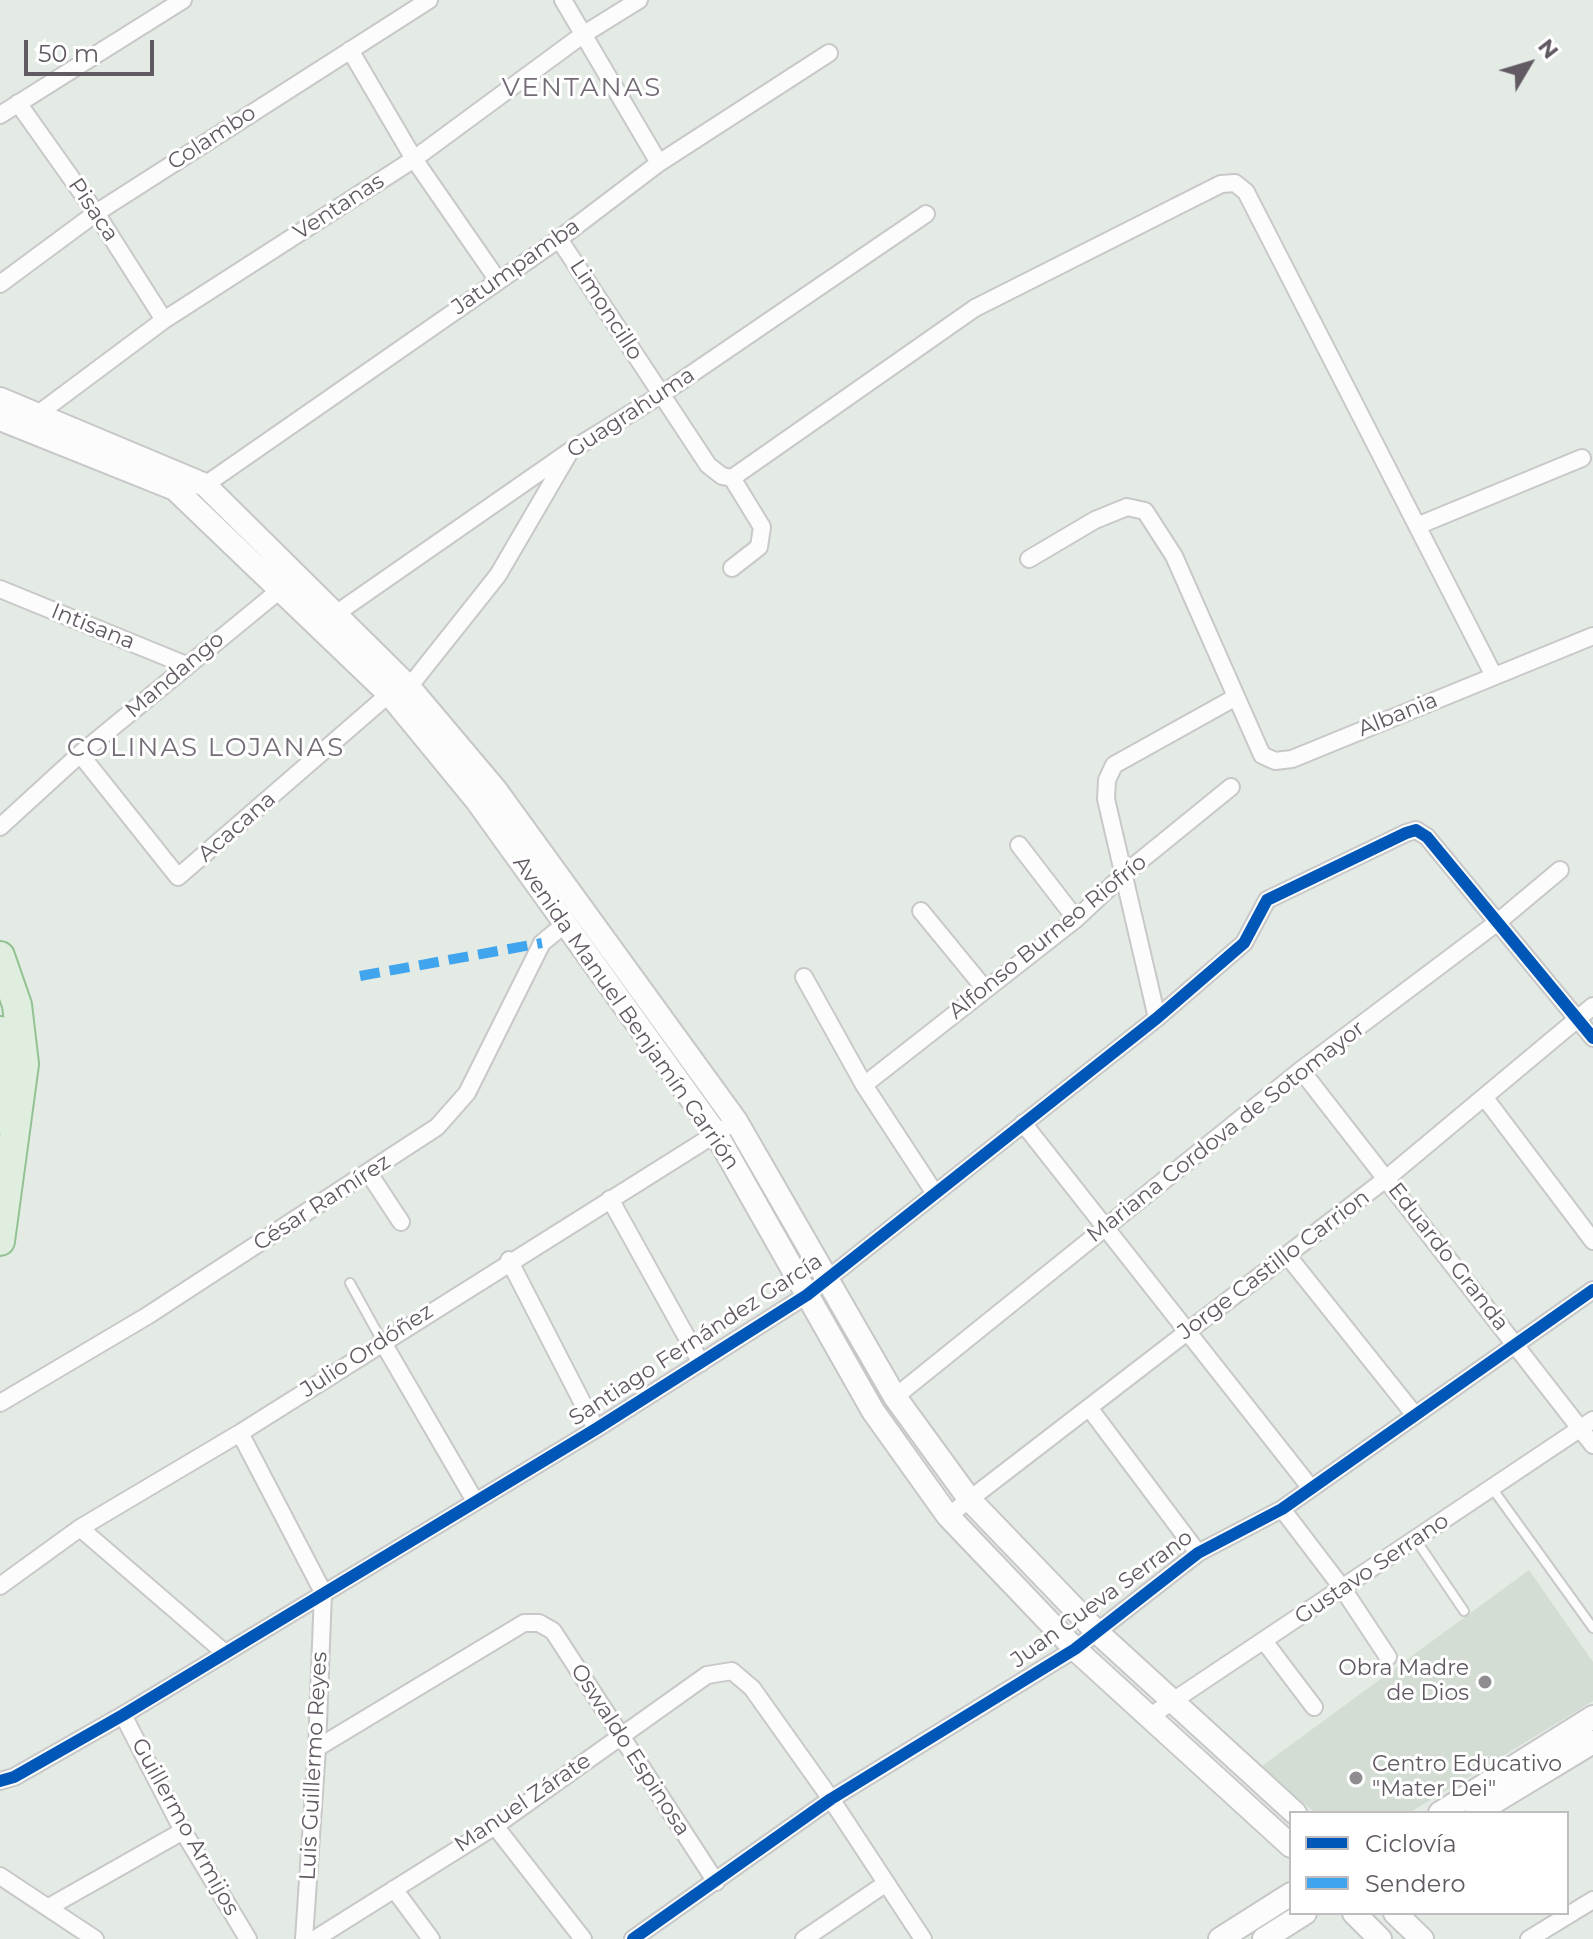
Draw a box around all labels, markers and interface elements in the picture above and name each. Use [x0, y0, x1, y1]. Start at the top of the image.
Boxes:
scale bar [28, 24, 158, 74]
north arrow [1489, 24, 1569, 104]
text: N [1532, 34, 1564, 64]
text: 50 m [38, 39, 99, 68]
district label: VENTANAS [502, 72, 662, 104]
street label: Colambo [163, 100, 261, 176]
street label: Ventanas [289, 168, 389, 246]
street label: Pisaca [62, 173, 124, 247]
street label: Jatumpamba [447, 213, 585, 321]
street label: Limoncillo [564, 255, 648, 365]
street label: Guagrahuma [562, 362, 700, 464]
street label: Intisana [47, 598, 139, 656]
street label: Mandango [120, 626, 230, 724]
street label: Albania [1354, 687, 1442, 743]
district label: COLINAS LOJANAS [67, 732, 345, 764]
street label: Acacana [193, 786, 281, 868]
street label: Alfonso Burneo Riofrío [944, 849, 1152, 1025]
street label: Avenida Manuel Benjamín Carrión [507, 851, 745, 1175]
street label: Mariana Cordova de Sotomayor [1082, 1015, 1370, 1249]
street label: César Ramírez [249, 1149, 395, 1257]
street label: Eduardo Granda [1382, 1178, 1514, 1336]
street label: Jorge Castillo Carrion [1173, 1184, 1375, 1346]
street label: Santiago Fernández García [564, 1248, 828, 1432]
street label: Julio Ordóñez [296, 1298, 438, 1404]
street label: Gustavo Serrano [1290, 1508, 1454, 1630]
street label: Juan Cueva Serrano [1006, 1524, 1198, 1674]
street label: Luis Guillermo Reyes [295, 1651, 333, 1881]
place label: Obra Madre de Dios [1338, 1656, 1469, 1708]
street label: Oswaldo Espinosa [565, 1659, 695, 1841]
marker: Obra Madre de Dios [1476, 1673, 1494, 1691]
street label: Guillermo Armijos [125, 1734, 245, 1920]
street label: Manuel Zárate [450, 1748, 596, 1858]
place label: Centro Educativo "Mater Dei" [1372, 1752, 1562, 1804]
marker: Centro Educativo "Mater Dei" [1347, 1769, 1365, 1787]
legend [1289, 1811, 1569, 1915]
text: Ciclovía [1365, 1829, 1457, 1858]
text: Sendero [1365, 1869, 1466, 1898]

